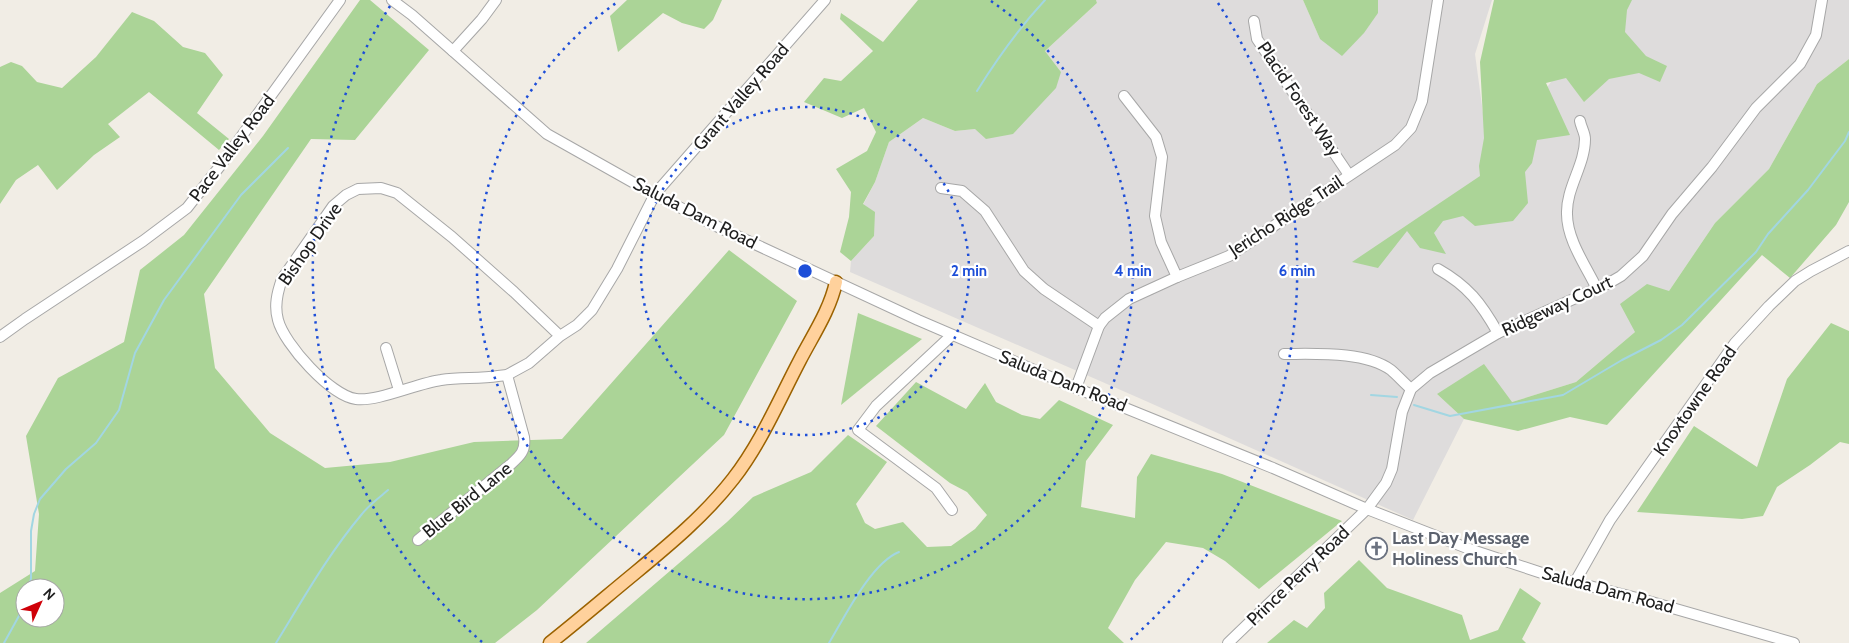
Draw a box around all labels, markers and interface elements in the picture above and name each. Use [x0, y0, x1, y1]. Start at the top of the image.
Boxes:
street label: Placid Forest Way [1253, 37, 1345, 161]
street label: Grant Valley Road [688, 39, 794, 155]
street label: Pace Valley Road [185, 90, 279, 206]
street label: Jericho Ridge Trail [1224, 170, 1348, 262]
street label: Saluda Dam Road [629, 172, 761, 254]
street label: Bishop Drive [273, 198, 347, 290]
centre of rings [796, 262, 814, 280]
text: 2 min [951, 262, 987, 280]
text: 4 min [1114, 262, 1152, 280]
text: 6 min [1279, 262, 1315, 280]
street label: Ridgeway Court [1498, 271, 1616, 341]
street label: Knoxtowne Road [1649, 342, 1741, 460]
street label: Saluda Dam Road [996, 345, 1130, 417]
street label: Blue Bird Lane [418, 457, 516, 543]
street label: Prince Perry Road [1242, 522, 1354, 630]
place label: Last Day Message Holiness Church [1392, 527, 1529, 570]
church icon: Last Day Message Holiness Church [1364, 536, 1388, 560]
street label: Saluda Dam Road [1539, 562, 1677, 618]
north arrow [15, 578, 65, 628]
text: N [39, 584, 59, 604]

